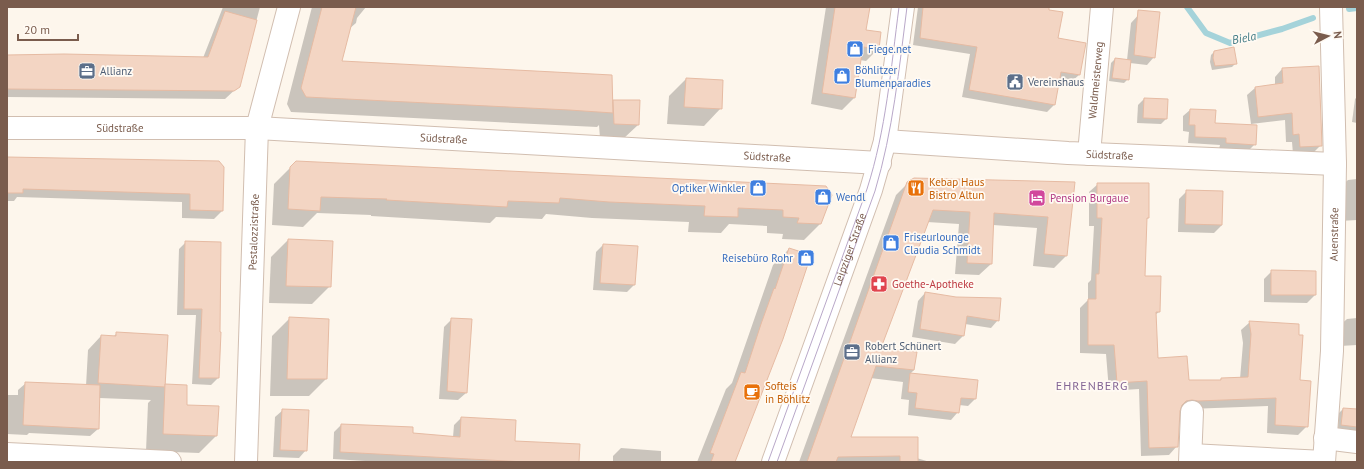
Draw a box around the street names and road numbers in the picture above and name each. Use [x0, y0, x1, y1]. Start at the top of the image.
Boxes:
street label: Waldmeisterweg [1085, 41, 1106, 120]
street label: Südstraße [96, 121, 144, 135]
street label: Südstraße [420, 130, 468, 147]
street label: Südstraße [1086, 147, 1134, 163]
street label: Südstraße [743, 148, 792, 165]
street label: Pestalozzistraße [245, 193, 262, 271]
street label: Auenstraße [1326, 207, 1341, 261]
street label: Leipziger Straße [830, 211, 869, 288]

